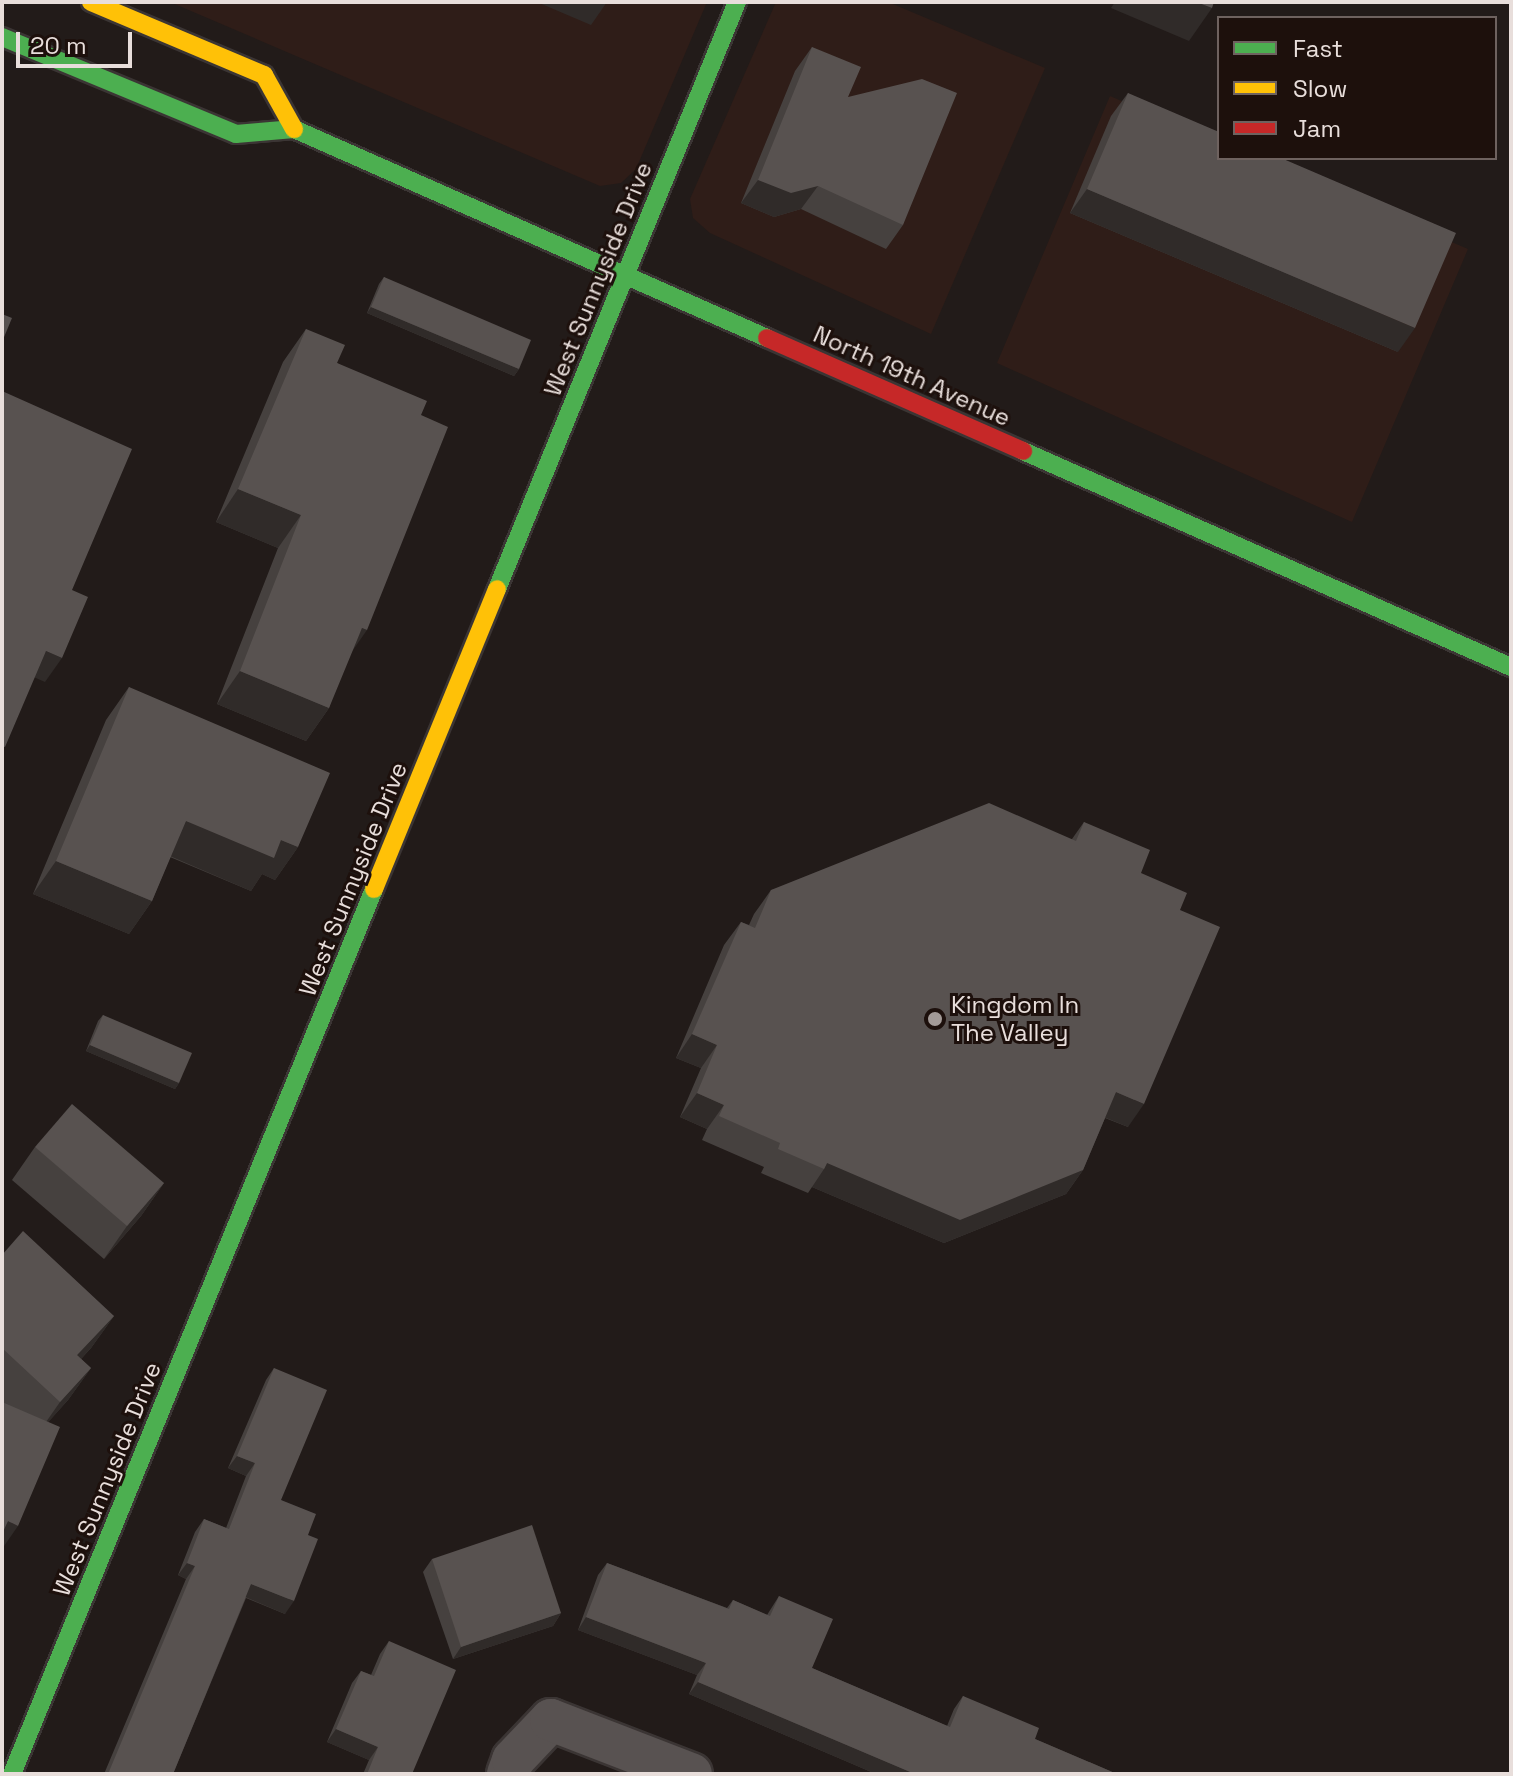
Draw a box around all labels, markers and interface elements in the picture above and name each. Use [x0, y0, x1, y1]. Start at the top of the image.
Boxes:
scale bar [20, 16, 136, 66]
legend [1217, 16, 1497, 160]
text: 20 m [30, 30, 87, 61]
text: Fast [1293, 33, 1343, 64]
text: Slow [1293, 73, 1347, 104]
text: Jam [1293, 113, 1341, 144]
street label: West Sunnyside Drive [538, 158, 658, 400]
street label: North 19th Avenue [809, 319, 1015, 433]
street label: West Sunnyside Drive [293, 758, 413, 1000]
place label: Kingdom In The Valley [951, 991, 1079, 1047]
marker: Kingdom In The Valley [926, 1010, 944, 1028]
street label: West Sunnyside Drive [47, 1358, 167, 1600]

